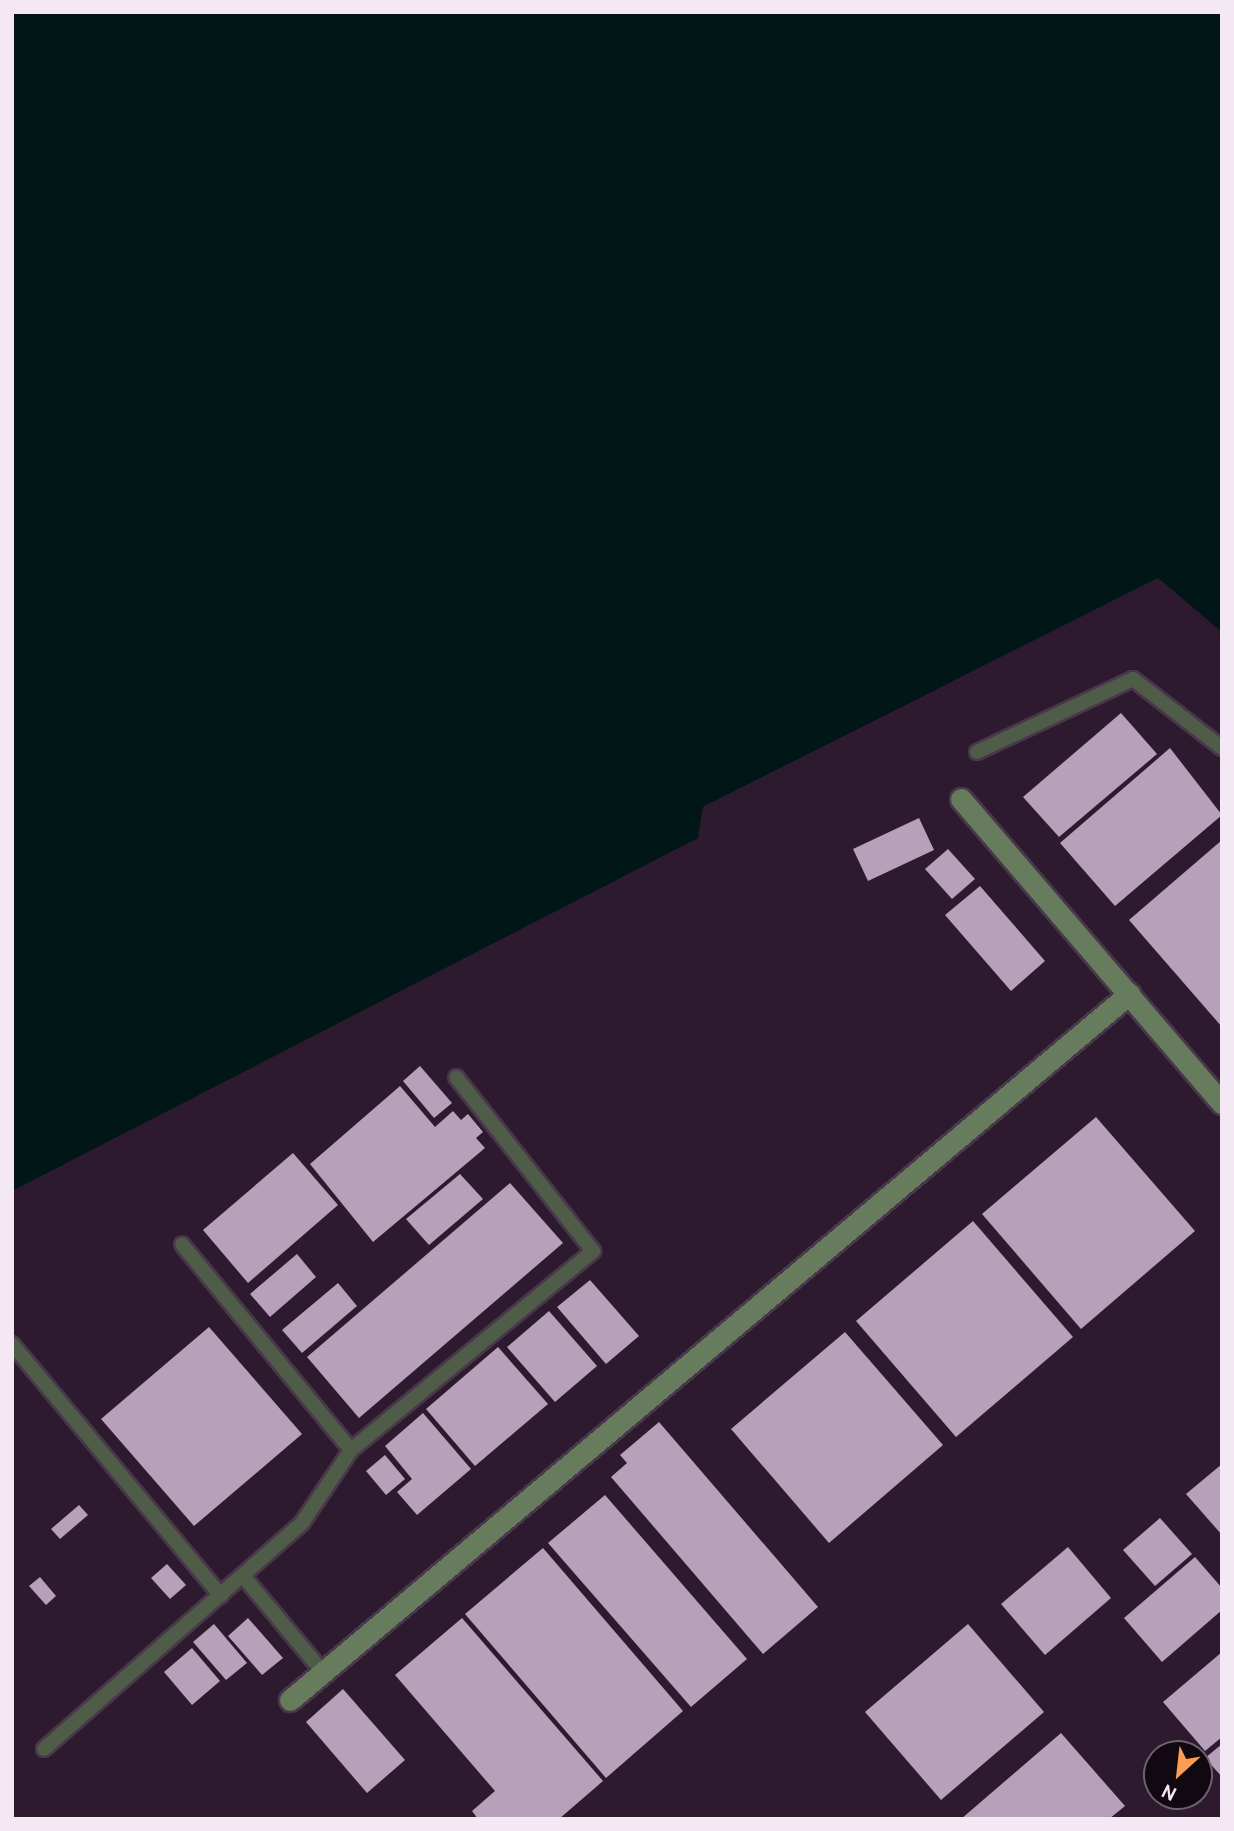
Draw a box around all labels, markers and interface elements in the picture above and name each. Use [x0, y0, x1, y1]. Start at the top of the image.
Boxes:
north arrow [1143, 1740, 1213, 1810]
text: N [1158, 1779, 1180, 1806]

